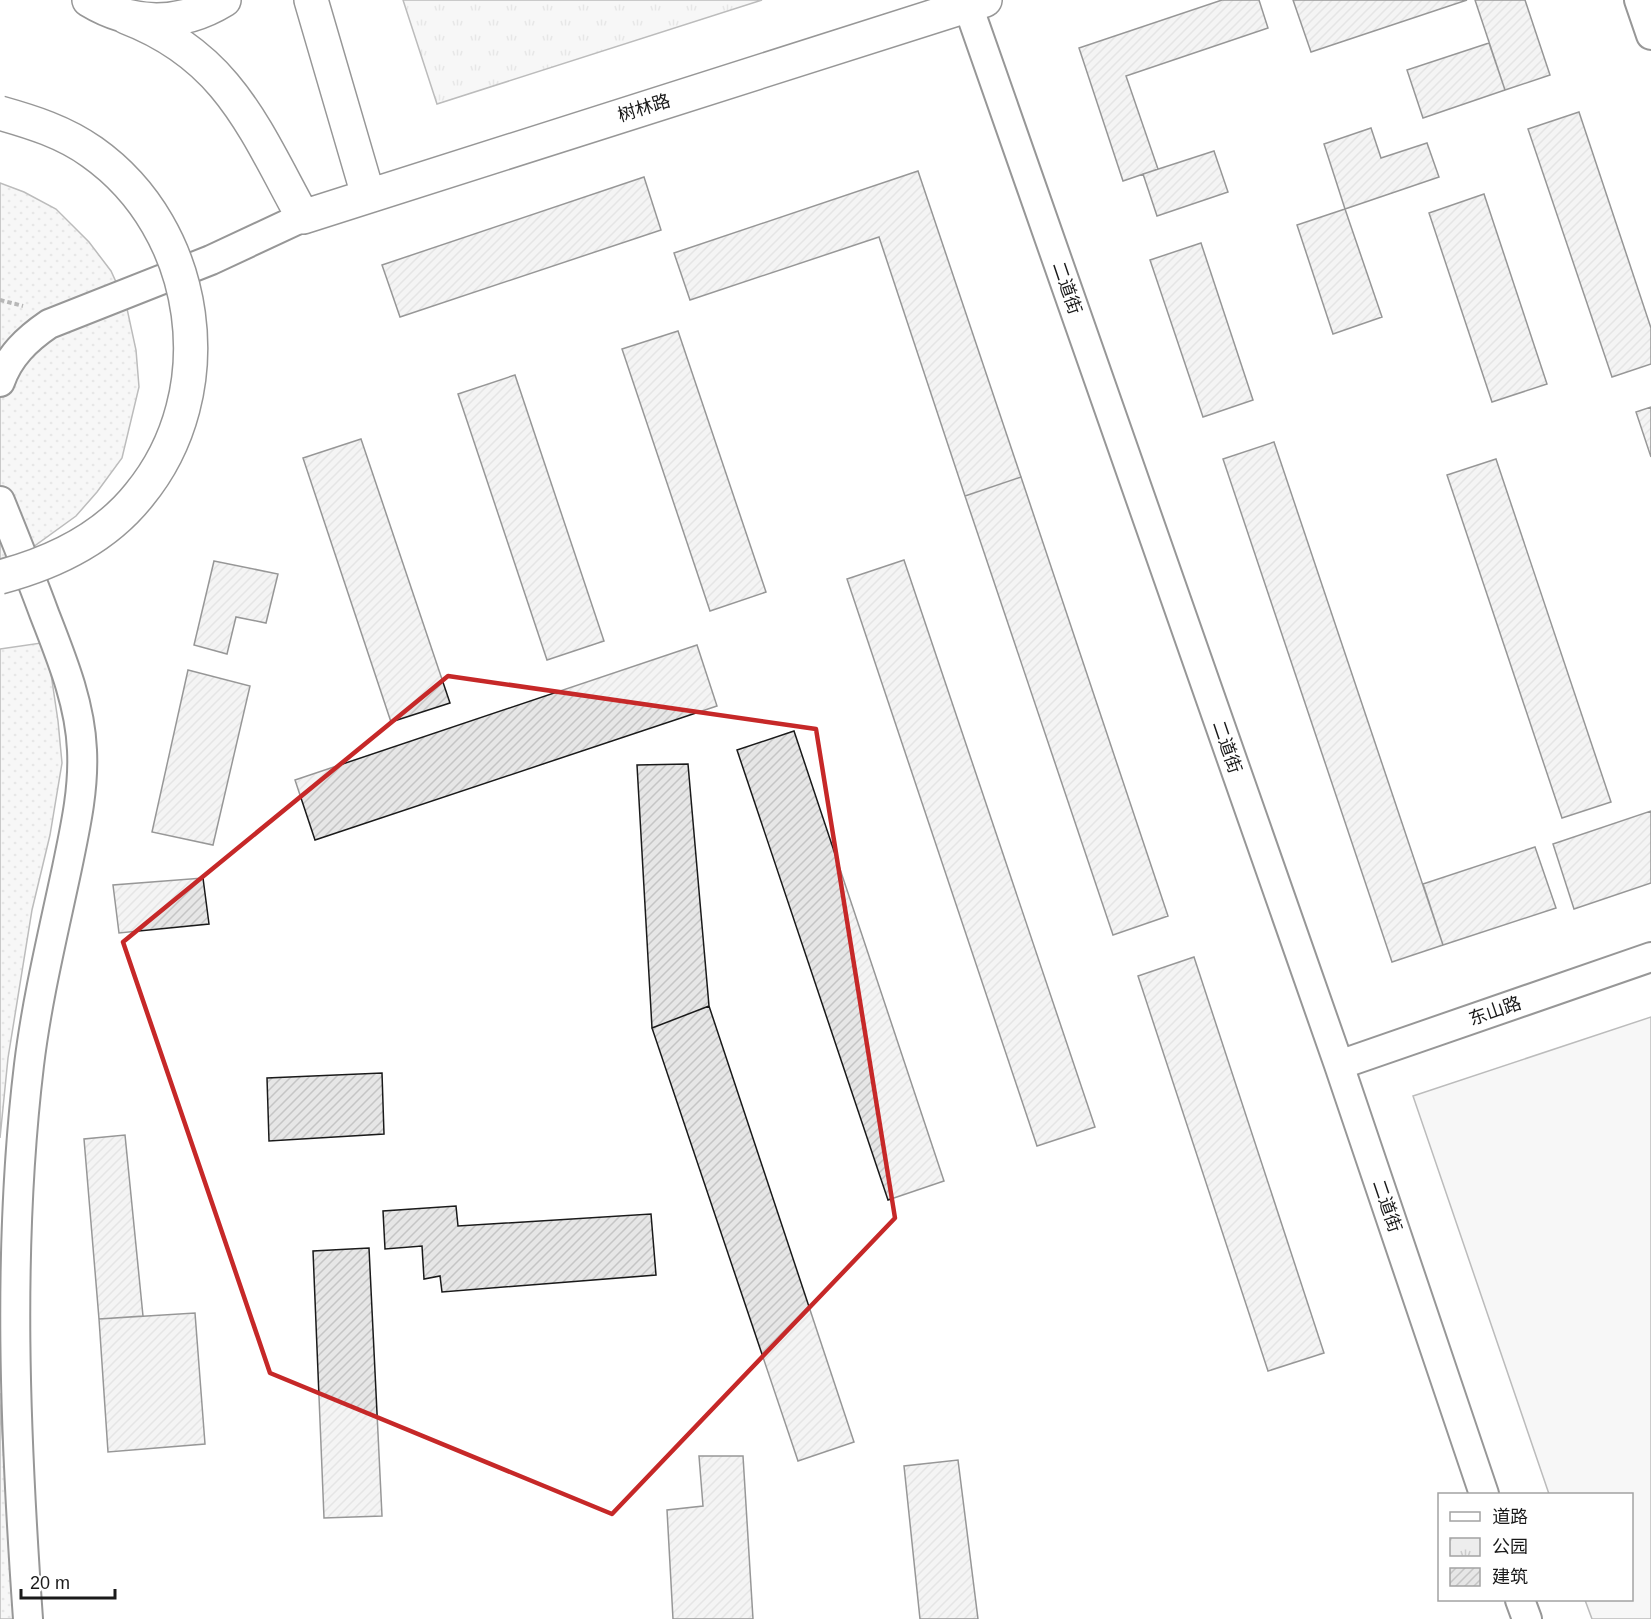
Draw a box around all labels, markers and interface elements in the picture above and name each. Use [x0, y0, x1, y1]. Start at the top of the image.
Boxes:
street label: 树林路 [615, 91, 673, 125]
street label: 二道街 [1049, 259, 1085, 317]
street label: 二道街 [1209, 718, 1245, 776]
street label: 东山路 [1466, 993, 1524, 1029]
street label: 二道街 [1369, 1177, 1405, 1235]
legend [1438, 1493, 1633, 1601]
text: 道路 [1492, 1507, 1528, 1527]
text: 公园 [1492, 1537, 1528, 1557]
scale bar [21, 1562, 116, 1600]
text: 建筑 [1492, 1567, 1528, 1587]
text: 20 m [30, 1573, 70, 1593]

